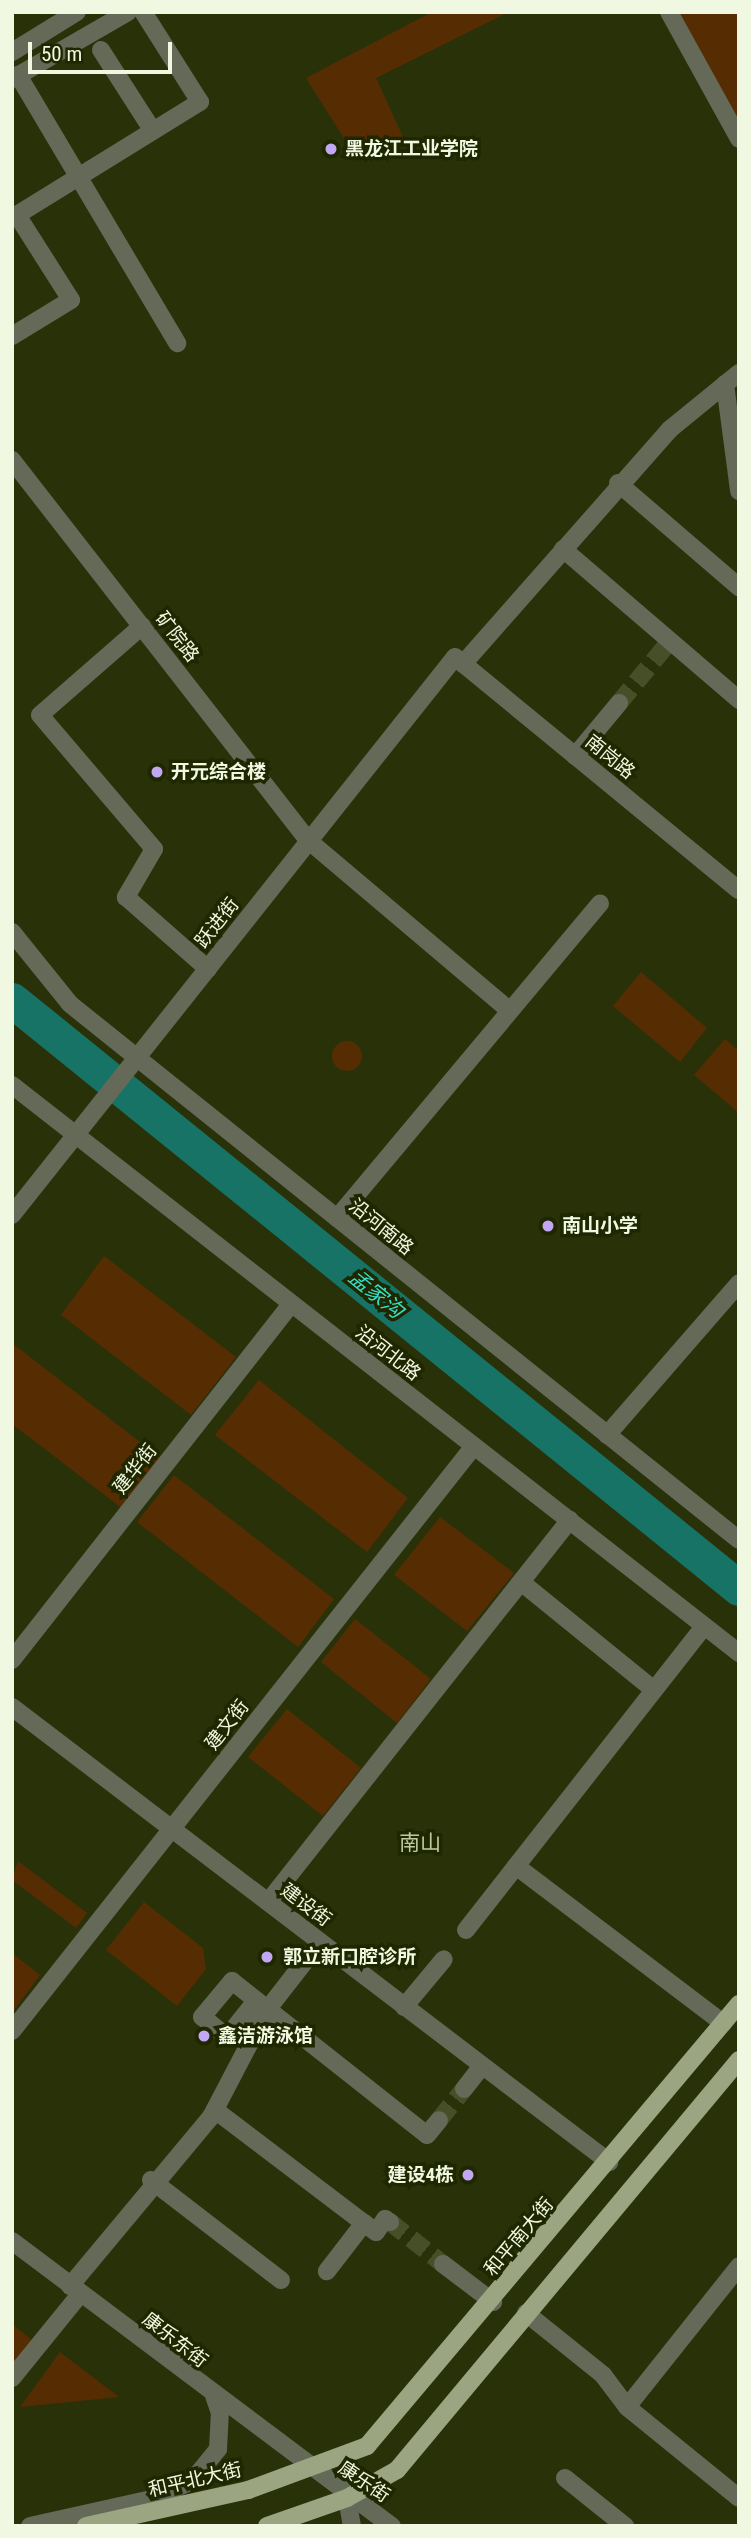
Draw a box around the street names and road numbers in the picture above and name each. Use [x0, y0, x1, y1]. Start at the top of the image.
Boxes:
street label: 矿院路 [150, 608, 204, 666]
street label: 南岗路 [581, 730, 639, 784]
street label: 跃进街 [190, 894, 244, 952]
street label: 沿河南路 [344, 1194, 418, 1260]
street label: 沿河北路 [351, 1321, 425, 1385]
street label: 建华街 [108, 1440, 162, 1498]
street label: 建文街 [200, 1696, 254, 1754]
street label: 建设街 [276, 1879, 336, 1931]
street label: 和平南大街 [480, 2193, 558, 2281]
street label: 康乐东街 [138, 2308, 212, 2372]
street label: 康乐街 [334, 2457, 394, 2507]
street label: 和平北大街 [146, 2458, 244, 2502]

